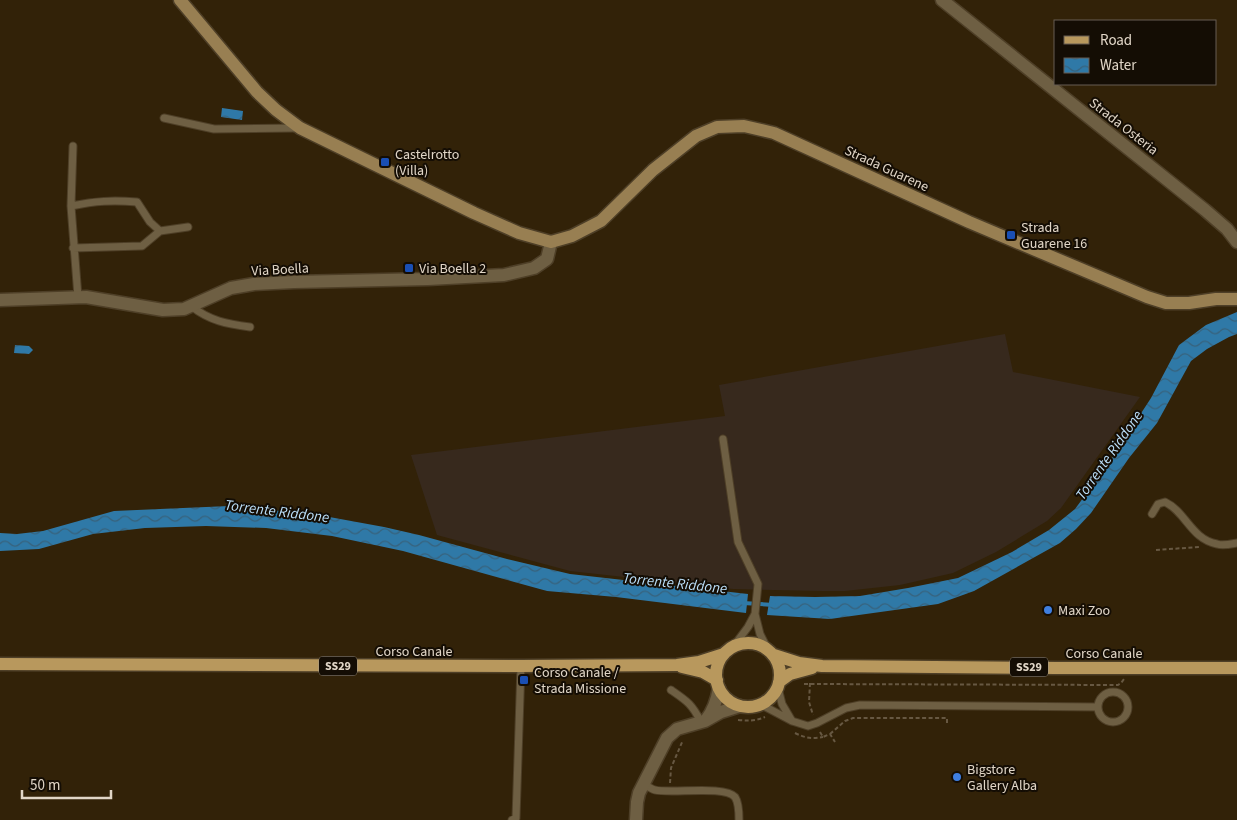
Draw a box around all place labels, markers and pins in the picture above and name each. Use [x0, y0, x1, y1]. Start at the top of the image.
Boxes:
place label: Castelrotto (Villa) [395, 145, 459, 181]
marker: Castelrotto (Villa) [379, 156, 391, 168]
place label: Strada Guarene 16 [1021, 218, 1087, 254]
marker: Strada Guarene 16 [1005, 229, 1017, 241]
place label: Via Boella 2 [419, 259, 486, 279]
marker: Via Boella 2 [403, 262, 415, 274]
place label: Maxi Zoo [1058, 601, 1110, 621]
marker: Maxi Zoo [1042, 604, 1054, 616]
place label: Corso Canale / Strada Missione [534, 663, 626, 699]
marker: Corso Canale / Strada Missione [518, 674, 530, 686]
place label: Bigstore Gallery Alba [967, 760, 1037, 796]
marker: Bigstore Gallery Alba [951, 771, 963, 783]

